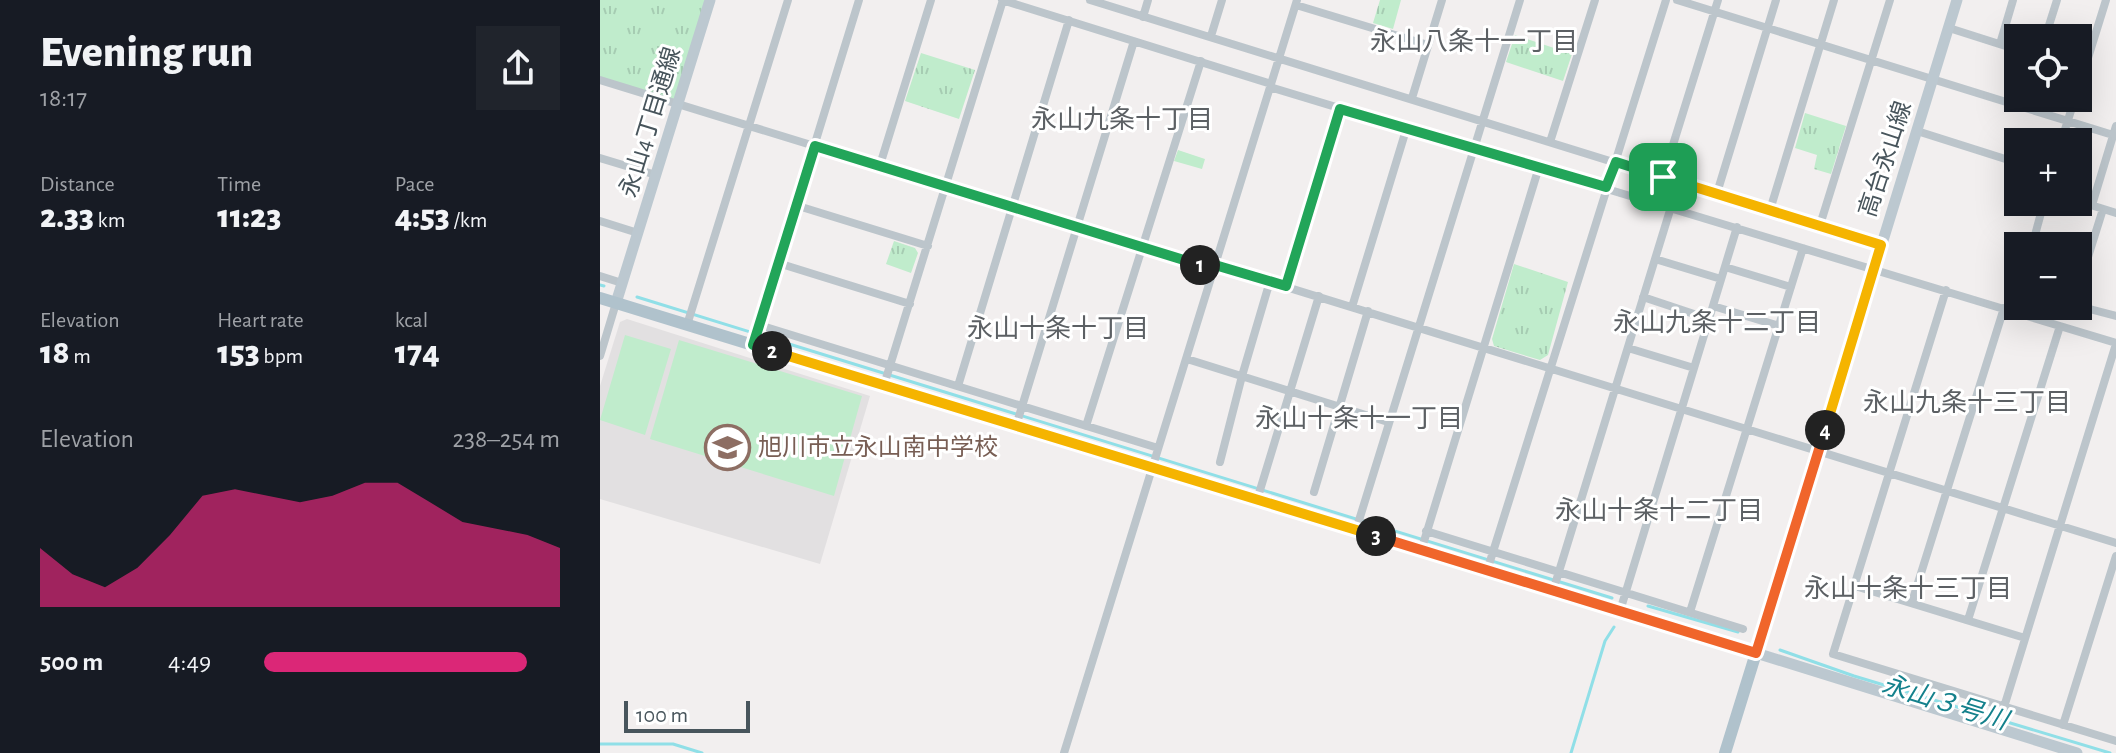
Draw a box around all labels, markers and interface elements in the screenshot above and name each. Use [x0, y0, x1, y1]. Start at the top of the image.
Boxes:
map controls [2004, 24, 2092, 320]
button: locate [2004, 24, 2092, 112]
button: share [476, 26, 560, 110]
district label: 永山八条十一丁目 [1370, 27, 1578, 55]
text: Evening run [40, 31, 253, 75]
street label: 永山4丁目通線 [615, 44, 685, 200]
text: 18:17 [40, 85, 87, 111]
street label: 高台永山線 [1854, 98, 1916, 220]
district label: 永山九条十丁目 [1031, 105, 1213, 133]
button: + [2004, 128, 2092, 216]
pin [1629, 143, 1697, 211]
icon: arrive [1641, 155, 1685, 199]
text: Distance [40, 173, 115, 195]
text: Time [217, 173, 261, 195]
text: Pace [395, 173, 434, 195]
text: 2.33 [40, 200, 94, 234]
text: 11:23 [217, 200, 281, 234]
text: 4:53 [395, 200, 450, 234]
text: km [94, 209, 125, 231]
text: /km [450, 209, 487, 231]
button: − [2004, 232, 2092, 320]
pin: 1 [1180, 245, 1220, 285]
text: 1 [1196, 254, 1204, 276]
district label: 永山九条十二丁目 [1613, 308, 1821, 336]
text: Elevation [40, 309, 120, 331]
text: Heart rate [217, 309, 304, 331]
text: kcal [395, 309, 428, 331]
district label: 永山十条十丁目 [967, 314, 1149, 342]
pin: 2 [752, 331, 792, 371]
text: 18 [40, 336, 70, 370]
text: 153 [217, 336, 260, 370]
text: 174 [395, 336, 440, 370]
text: 2 [767, 340, 777, 362]
text: m [70, 345, 91, 367]
text: bpm [260, 345, 303, 367]
district label: 永山九条十三丁目 [1863, 388, 2071, 416]
district label: 永山十条十一丁目 [1255, 404, 1463, 432]
pin: 4 [1805, 410, 1845, 450]
text: 4 [1819, 419, 1831, 441]
school or university icon: 旭川市立永山南中学校 [703, 423, 751, 471]
text: Elevation [40, 426, 134, 452]
text: 238–254 m [452, 426, 560, 452]
place label: 旭川市立永山南中学校 [758, 434, 998, 460]
district label: 永山十条十二丁目 [1555, 496, 1763, 524]
pin: 3 [1356, 516, 1396, 556]
text: 3 [1371, 525, 1381, 547]
district label: 永山十条十三丁目 [1804, 574, 2012, 602]
text: 500 m [40, 649, 103, 675]
text: 4:49 [168, 649, 211, 675]
water label: 永山３号川 [1879, 671, 2014, 735]
scale bar [624, 697, 750, 733]
text: 100 m [636, 704, 688, 726]

